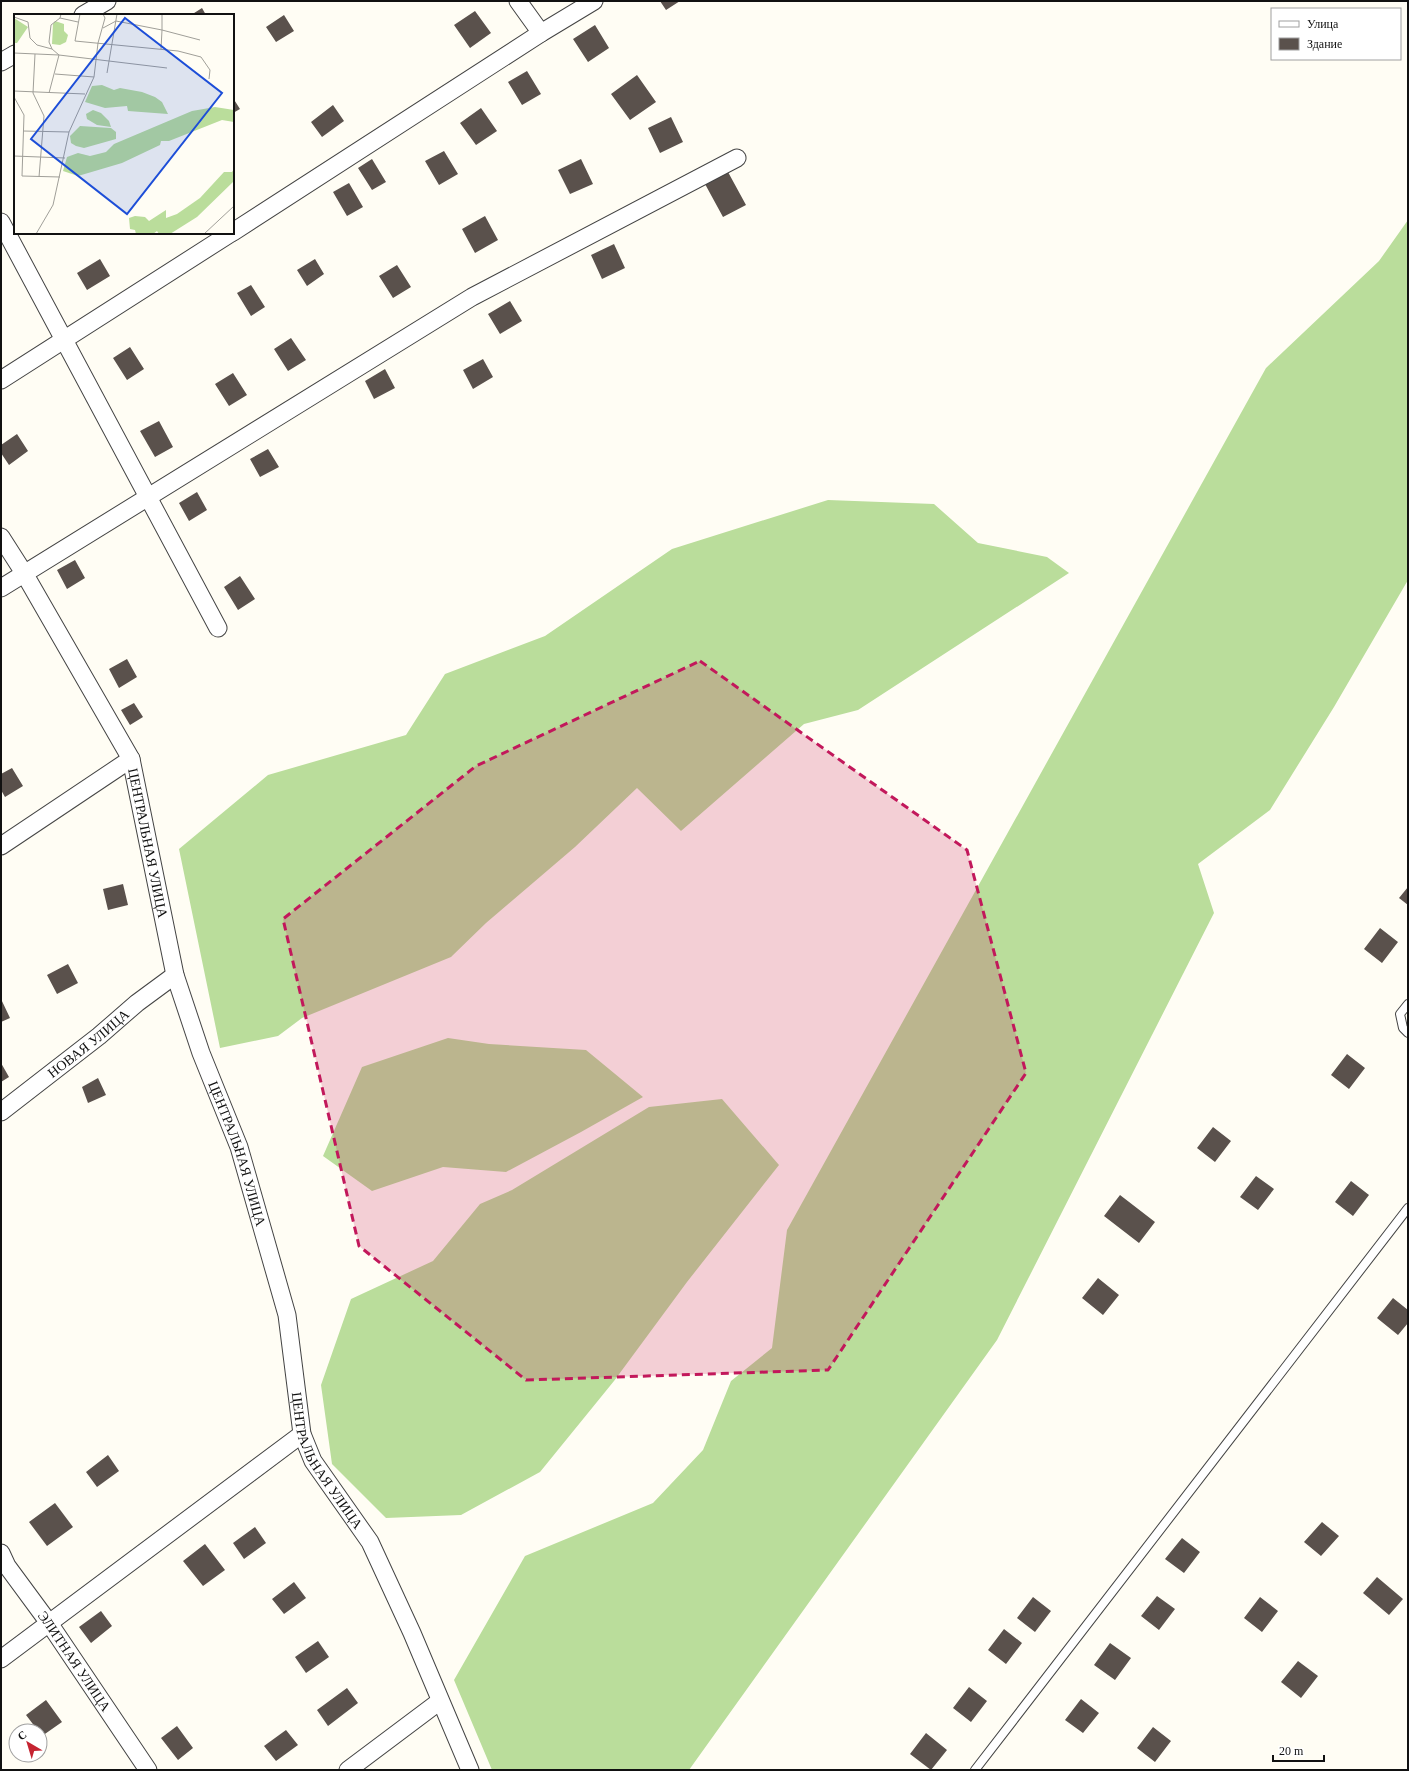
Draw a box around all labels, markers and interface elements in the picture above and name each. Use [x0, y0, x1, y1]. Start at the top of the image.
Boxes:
legend [1271, 8, 1401, 60]
inset map [14, 14, 234, 234]
text: Улица [1307, 17, 1339, 31]
text: Здание [1307, 37, 1342, 51]
street label: ЦЕНТРАЛЬНАЯ УЛИЦА [126, 767, 171, 920]
street label: НОВАЯ УЛИЦА [45, 1006, 132, 1081]
street label: ЦЕНТРАЛЬНАЯ УЛИЦА [206, 1079, 269, 1229]
street label: ЦЕНТРАЛЬНАЯ УЛИЦА [289, 1391, 366, 1532]
street label: ЭЛИТНАЯ УЛИЦА [35, 1608, 114, 1715]
north arrow [8, 1723, 48, 1763]
text: С [15, 1728, 29, 1742]
scale bar [1273, 1737, 1324, 1763]
text: 20 m [1279, 1744, 1304, 1758]

